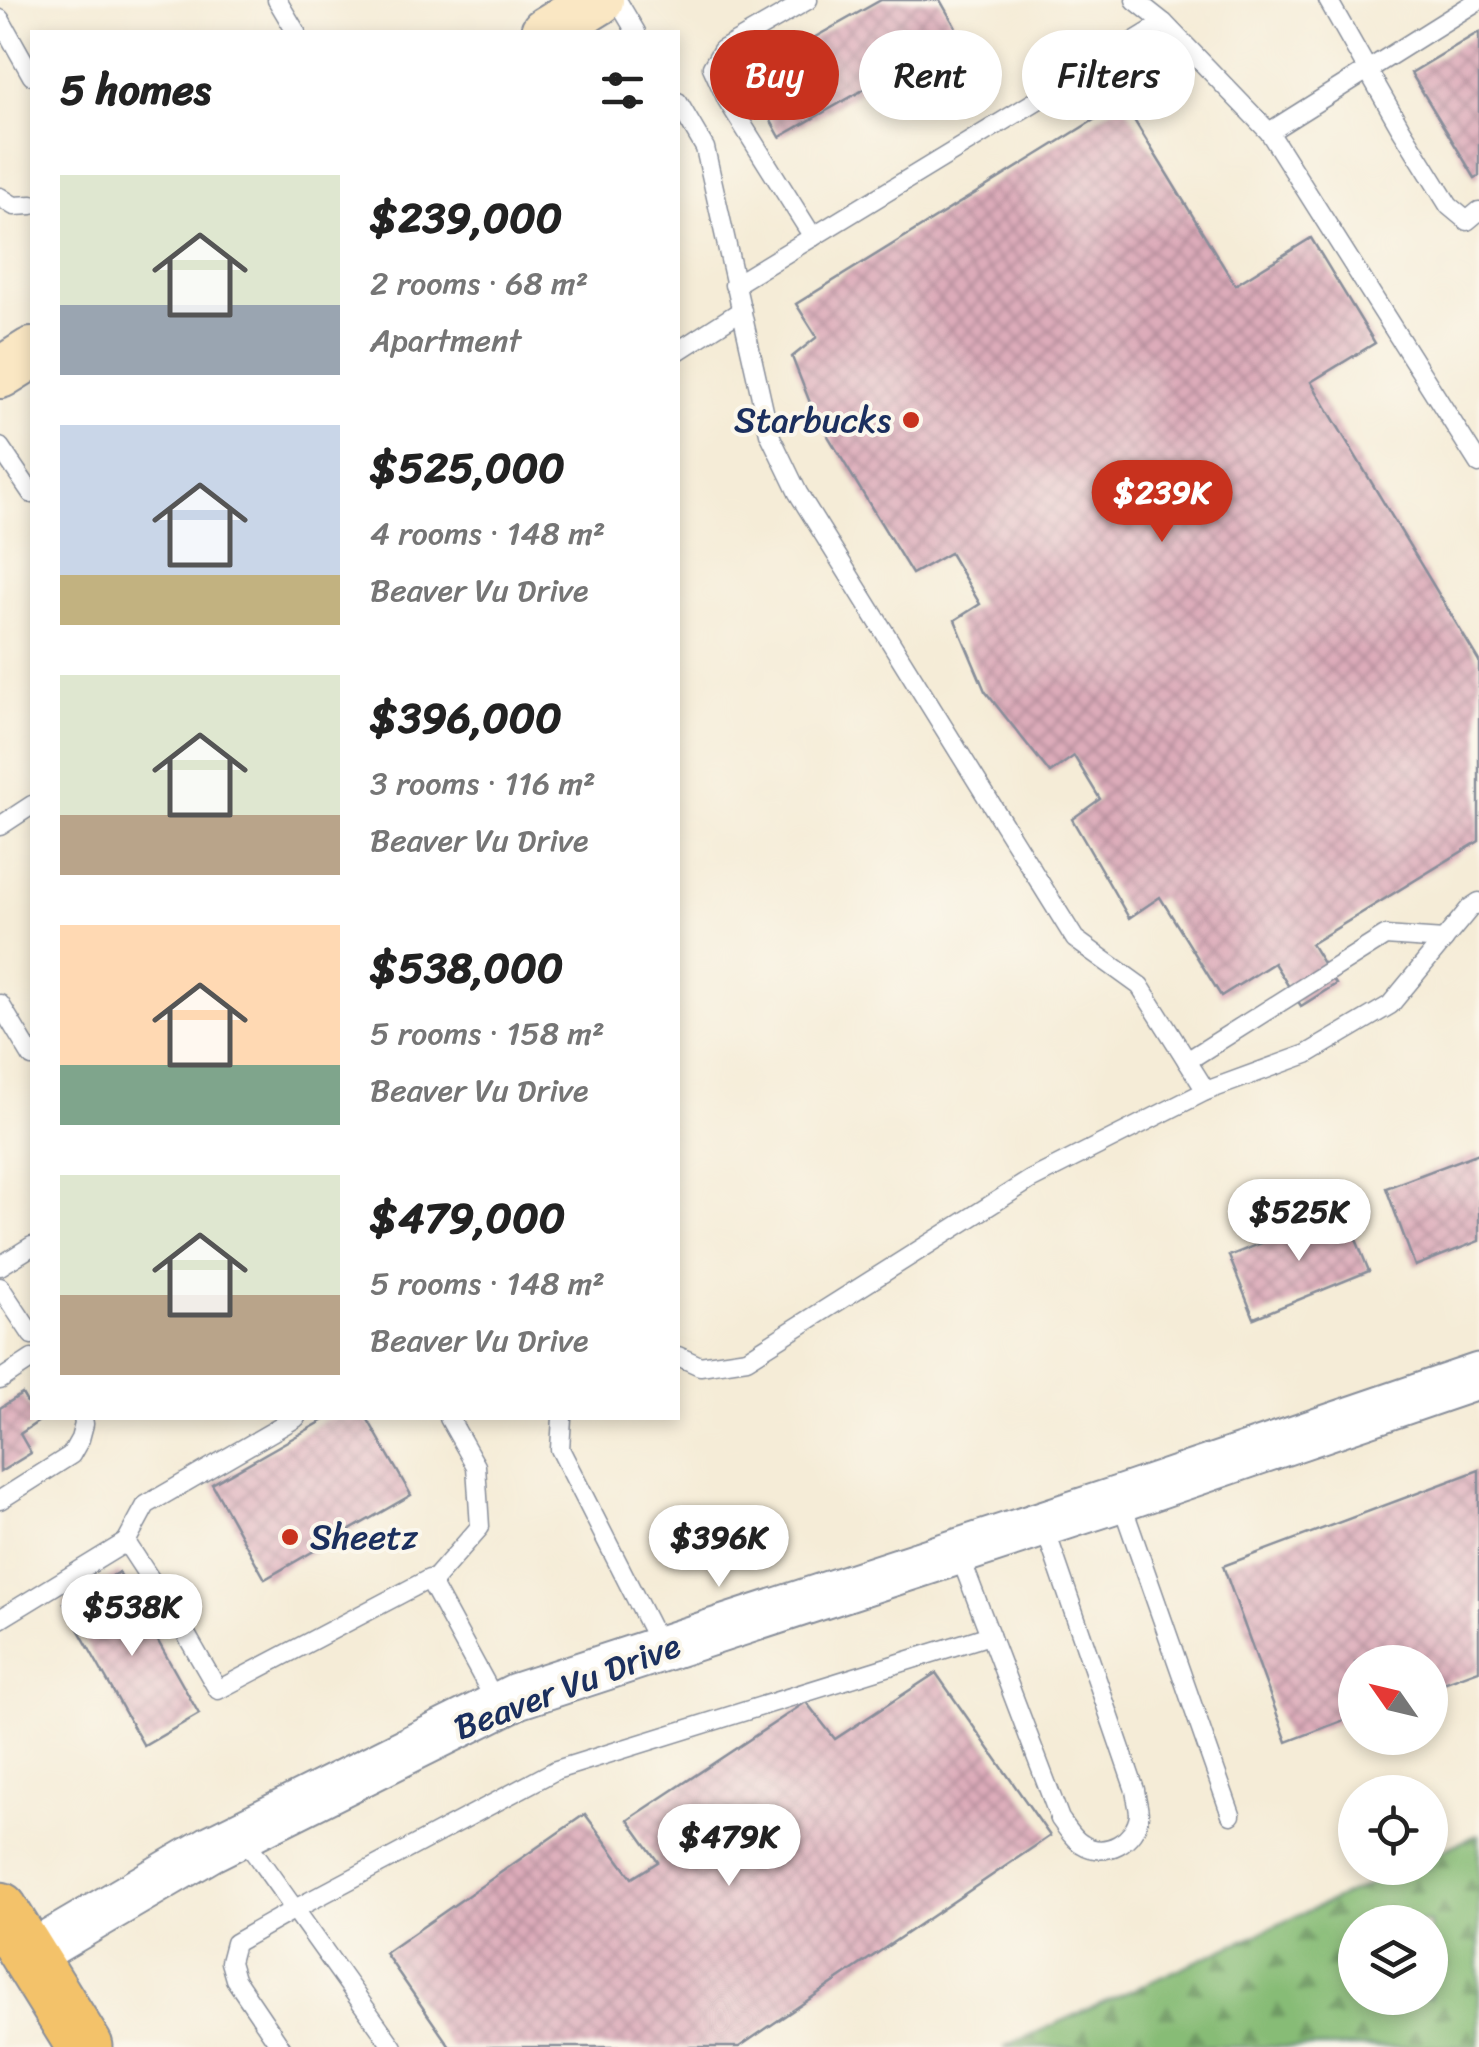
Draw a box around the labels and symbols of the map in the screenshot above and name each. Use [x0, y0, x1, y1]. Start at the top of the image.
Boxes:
place label: Starbucks [734, 389, 892, 451]
marker: Starbucks [900, 409, 922, 431]
pin: $239K [1092, 460, 1232, 545]
pin: $525K [1229, 1179, 1369, 1264]
pin: $396K [649, 1505, 789, 1590]
place label: Sheetz [310, 1506, 419, 1568]
marker: Sheetz [279, 1526, 301, 1548]
pin: $538K [62, 1574, 202, 1659]
street label: Beaver Vu Drive [444, 1614, 690, 1758]
north arrow [1338, 1645, 1448, 1755]
pin: $479K [659, 1804, 799, 1889]

